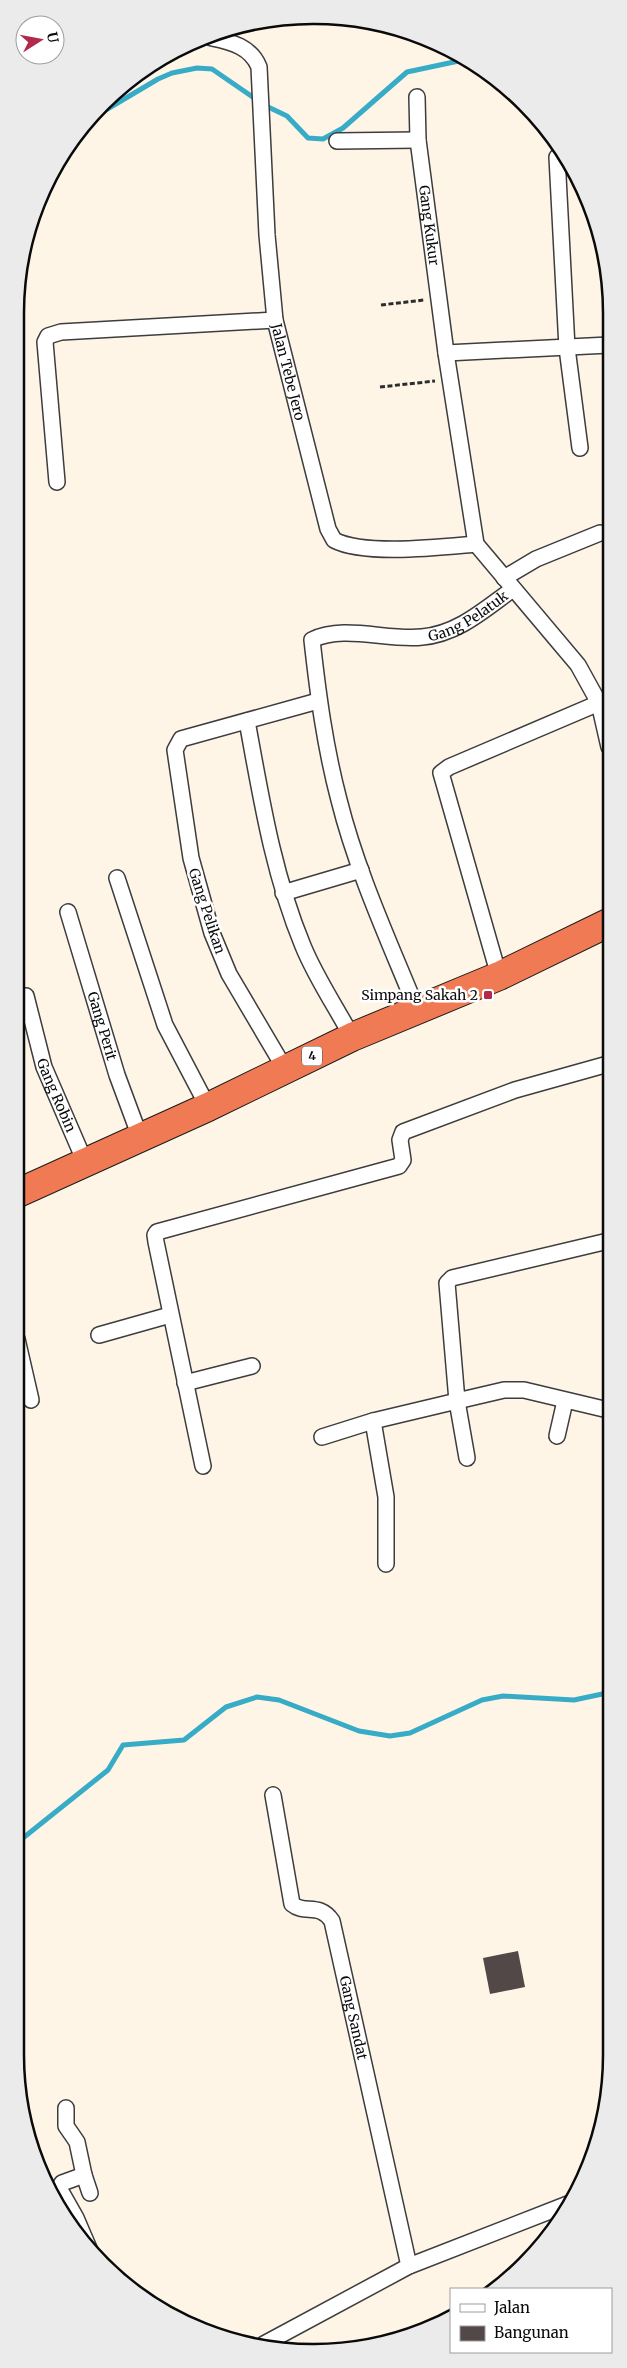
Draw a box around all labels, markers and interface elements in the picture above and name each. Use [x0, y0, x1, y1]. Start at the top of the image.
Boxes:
north arrow [15, 15, 65, 65]
text: U [43, 31, 63, 45]
street label: Gang Kukur [415, 184, 443, 266]
street label: Jalan Tebe Jero [267, 321, 309, 422]
street label: Gang Pelatuk [427, 587, 512, 645]
street label: Gang Pelikan [185, 866, 229, 956]
place label: Simpang Sakah 2 [361, 986, 478, 1004]
street label: Gang Perit [83, 989, 121, 1063]
marker: Simpang Sakah 2 [482, 989, 494, 1001]
road number: 4 [302, 1046, 322, 1066]
street label: Gang Robin [33, 1057, 80, 1135]
street label: Gang Sandat [336, 1974, 372, 2062]
legend [450, 2288, 612, 2353]
text: Jalan [493, 2298, 530, 2317]
text: Bangunan [494, 2323, 569, 2342]

